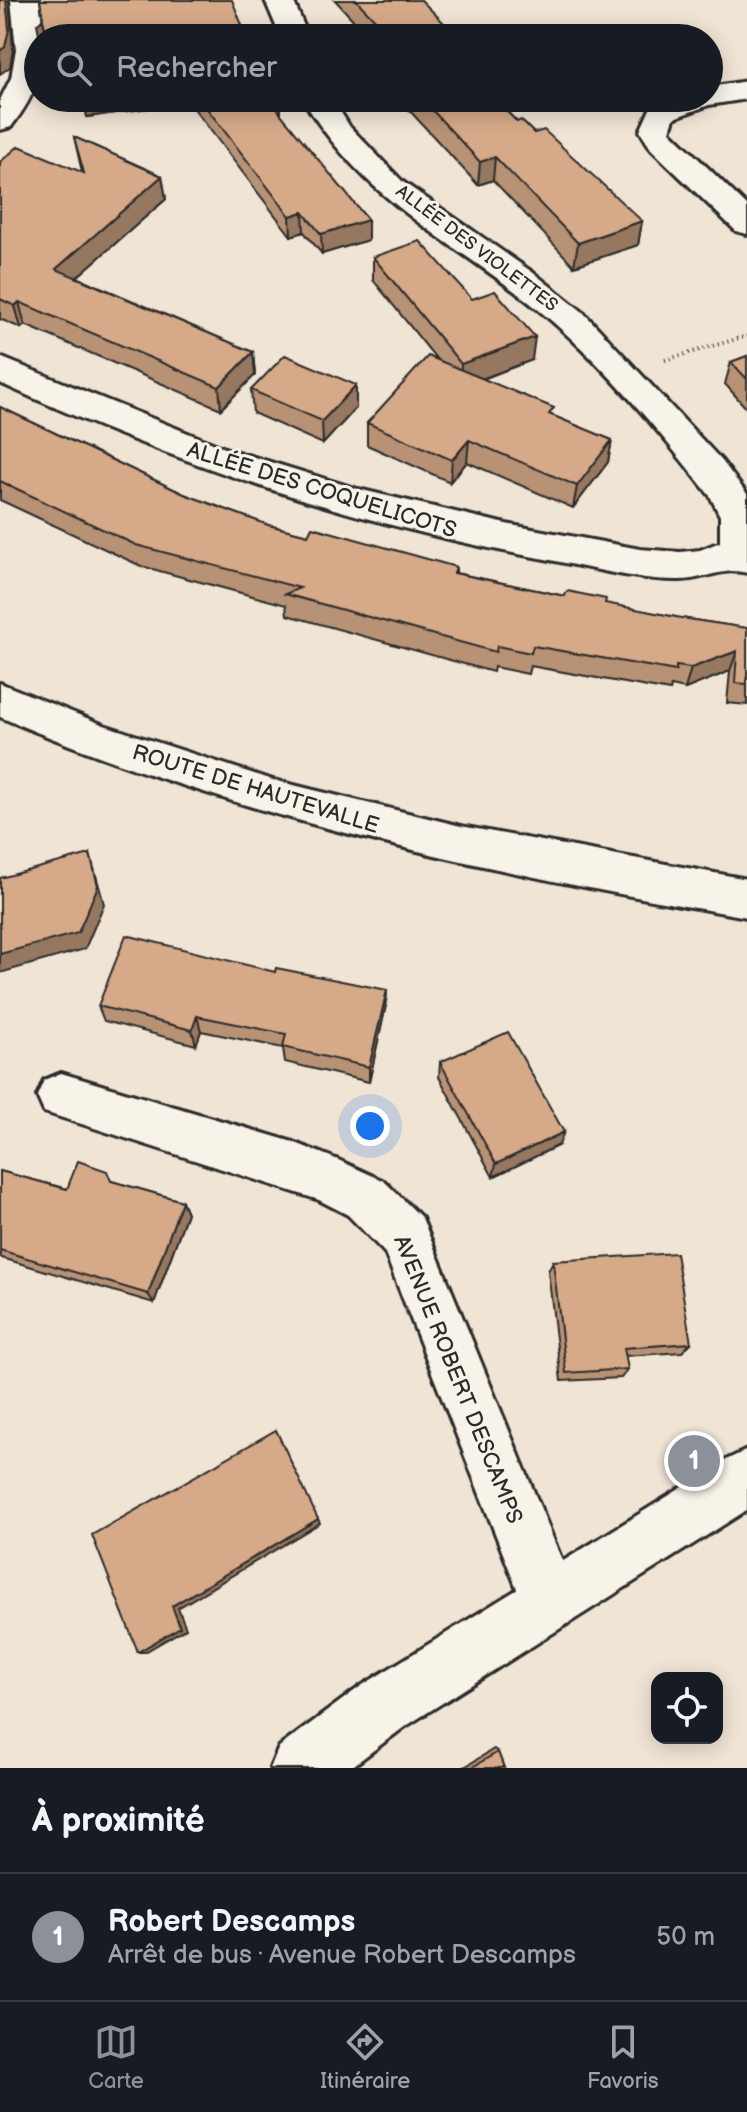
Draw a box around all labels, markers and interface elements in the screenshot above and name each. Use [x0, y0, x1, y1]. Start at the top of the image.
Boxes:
search box [24, 24, 723, 112]
icon: search [52, 46, 96, 90]
text: Rechercher [116, 50, 277, 86]
street label: ALLÉE DES VIOLETTES [392, 179, 563, 316]
street label: ALLÉE DES COQUELICOTS [184, 436, 460, 544]
street label: ROUTE DE HAUTEVALLE [129, 739, 382, 840]
your location [350, 1106, 390, 1146]
street label: AVENUE ROBERT DESCAMPS [387, 1231, 528, 1528]
pin: 1 [668, 1431, 720, 1491]
map controls [651, 1672, 723, 1744]
button: locate [651, 1672, 723, 1744]
text: À proximité [32, 1800, 205, 1841]
text: Robert Descamps [108, 1904, 355, 1940]
text: 1 [53, 1922, 63, 1953]
text: 50 m [656, 1922, 715, 1953]
text: Arrêt de bus · Avenue Robert Descamps [108, 1940, 576, 1971]
tab: Carte [88, 2020, 144, 2095]
tab: Itinéraire [320, 2020, 410, 2095]
tab: Favoris [587, 2020, 659, 2095]

